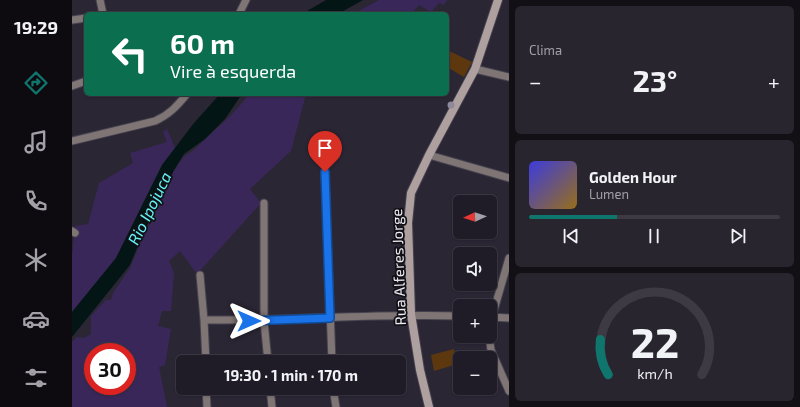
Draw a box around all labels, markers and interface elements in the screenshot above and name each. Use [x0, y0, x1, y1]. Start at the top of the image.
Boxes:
text: 19:29 [14, 16, 58, 38]
text: 60 m [170, 26, 235, 60]
icon: left [104, 28, 156, 80]
text: Clima [529, 42, 562, 58]
text: Vire à esquerda [170, 60, 296, 82]
text: 23° [632, 62, 677, 98]
text: − [529, 68, 542, 94]
text: + [768, 68, 780, 94]
icon: directions [22, 69, 50, 97]
icon: music [22, 128, 50, 156]
pin [308, 131, 342, 172]
icon: arrive [314, 137, 336, 159]
text: Golden Hour [589, 168, 677, 186]
water label: Rio Ipojuca [123, 169, 176, 248]
text: Lumen [589, 186, 629, 202]
icon: phone [22, 187, 50, 215]
north arrow [453, 195, 497, 239]
map controls [453, 195, 497, 395]
street label: Rua Alferes Jorge [387, 208, 409, 326]
icon: previous [560, 225, 582, 247]
icon: pause [643, 225, 665, 247]
icon: next [727, 225, 749, 247]
icon: climate [22, 246, 50, 274]
button: sound [453, 247, 497, 291]
button: + [453, 299, 497, 343]
position arrow [228, 300, 270, 342]
icon: car [22, 305, 50, 333]
text: 22 [630, 316, 679, 366]
speed limit sign: 30 [84, 343, 136, 395]
button: − [453, 351, 497, 395]
icon: filters [22, 364, 50, 392]
text: km/h [637, 365, 672, 382]
text: 19:30 · 1 min · 170 m [224, 366, 358, 384]

